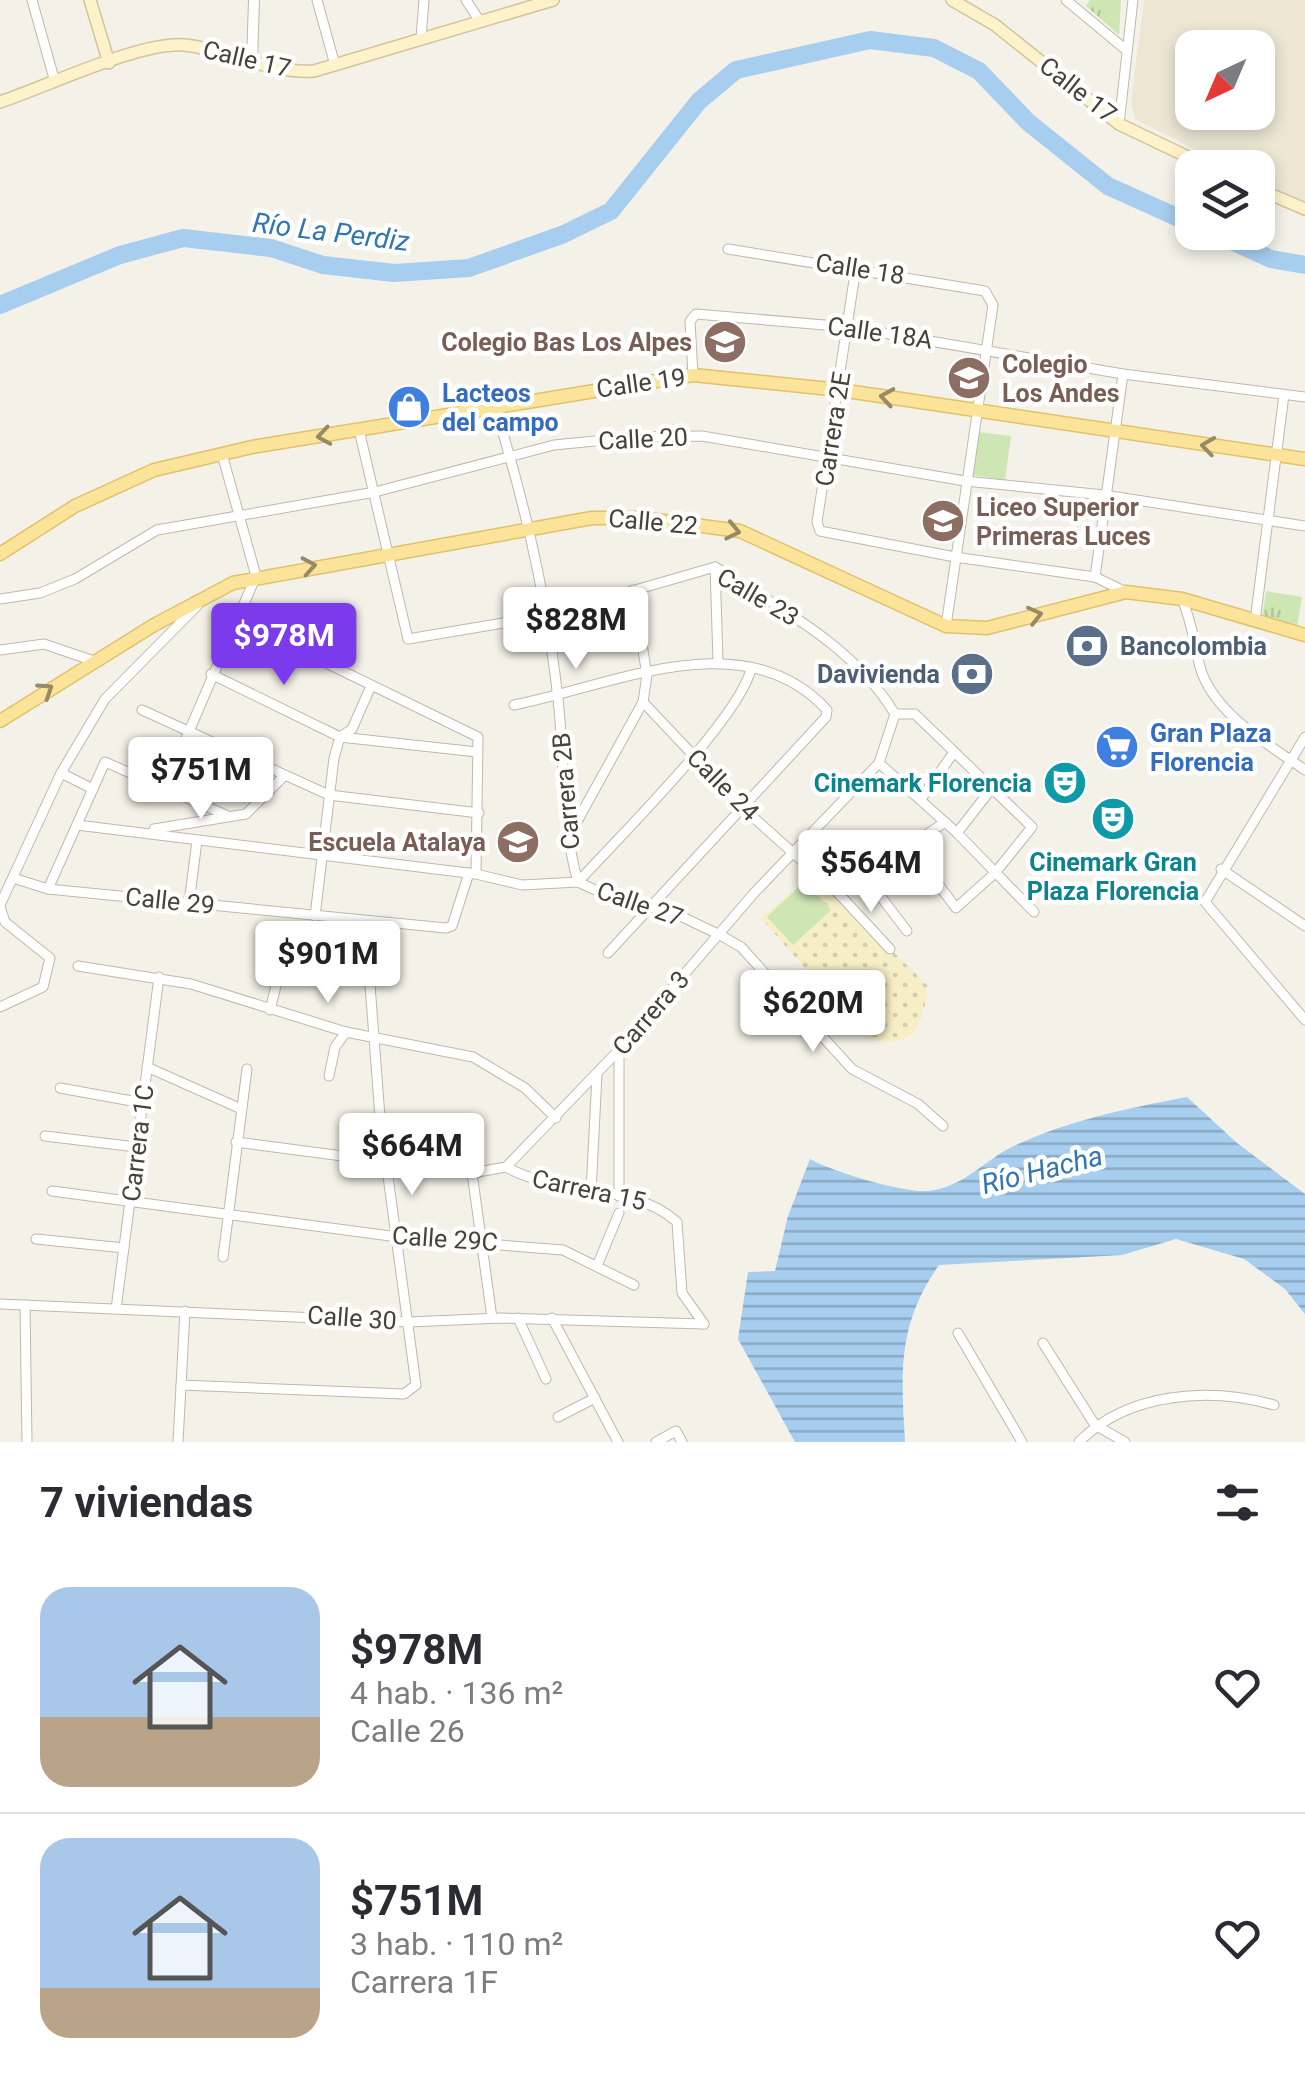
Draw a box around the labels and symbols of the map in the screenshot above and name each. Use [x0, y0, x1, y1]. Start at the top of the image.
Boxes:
north arrow [1175, 30, 1275, 130]
street label: Calle 17 [200, 35, 294, 83]
street label: Calle 17 [1034, 51, 1122, 129]
water label: Río La Perdiz [251, 206, 412, 258]
street label: Calle 18 [813, 248, 907, 290]
street label: Calle 18A [826, 311, 934, 355]
school or university icon: Colegio Bas Los Alpes [702, 319, 748, 365]
place label: Colegio Bas Los Alpes [441, 328, 692, 357]
place label: Colegio Los Andes [1002, 350, 1120, 408]
school or university icon: Colegio Los Andes [946, 355, 992, 401]
street label: Calle 19 [595, 362, 687, 404]
street label: Carrera 2E [810, 369, 856, 489]
place label: Lacteos del campo [442, 379, 559, 437]
shop icon: Lacteos del campo [386, 384, 432, 430]
one-way arrow [879, 388, 895, 409]
street label: Calle 20 [598, 422, 688, 456]
one-way arrow [315, 425, 332, 446]
one-way arrow [1200, 436, 1217, 457]
place label: Liceo Superior Primeras Luces [976, 493, 1151, 551]
school or university icon: Liceo Superior Primeras Luces [920, 498, 966, 544]
street label: Calle 22 [607, 504, 699, 540]
one-way arrow [724, 520, 741, 541]
one-way arrow [301, 557, 317, 578]
street label: Calle 23 [712, 562, 804, 632]
pin: $828M [506, 587, 646, 672]
pin: $978M [214, 603, 354, 688]
one-way arrow [1026, 605, 1043, 626]
bank icon: Bancolombia [1064, 623, 1110, 669]
place label: Bancolombia [1120, 632, 1267, 661]
bank icon: Davivienda [949, 651, 995, 697]
place label: Davivienda [817, 660, 940, 689]
one-way arrow [36, 684, 54, 703]
place label: Gran Plaza Florencia [1150, 719, 1272, 777]
supermarket icon: Gran Plaza Florencia [1094, 724, 1140, 770]
street label: Carrera 2B [546, 731, 586, 851]
pin: $751M [131, 737, 271, 822]
street label: Calle 24 [681, 743, 765, 827]
theatre icon: Cinemark Florencia [1042, 760, 1088, 806]
place label: Cinemark Florencia [814, 769, 1032, 798]
theatre icon: Cinemark Gran Plaza Florencia [1090, 796, 1136, 842]
school or university icon: Escuela Atalaya [495, 819, 541, 865]
place label: Escuela Atalaya [308, 828, 486, 857]
pin: $564M [801, 830, 941, 915]
place label: Cinemark Gran Plaza Florencia [1027, 848, 1199, 906]
street label: Calle 27 [593, 876, 687, 932]
street label: Calle 29 [124, 882, 216, 920]
pin: $901M [258, 921, 398, 1006]
street label: Carrera 3 [607, 965, 695, 1061]
pin: $620M [743, 970, 883, 1055]
street label: Carrera 1C [116, 1083, 160, 1203]
pin: $664M [342, 1113, 482, 1198]
water label: Río Hacha [978, 1139, 1106, 1201]
street label: Carrera 15 [529, 1164, 649, 1216]
street label: Calle 29C [391, 1221, 499, 1257]
street label: Calle 30 [306, 1300, 398, 1336]

